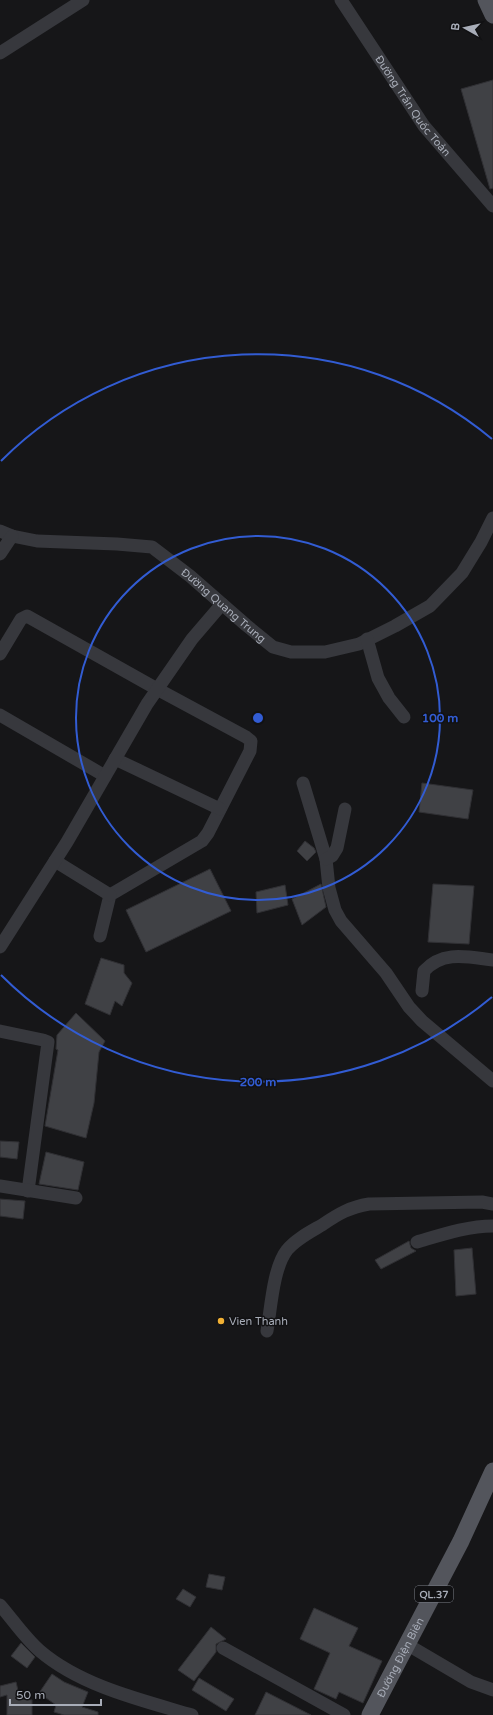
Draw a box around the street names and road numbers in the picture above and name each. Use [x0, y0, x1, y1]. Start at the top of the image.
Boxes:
street label: Đường Trần Quốc Toản [372, 53, 453, 159]
street label: Đường Quang Trung [179, 566, 268, 645]
road number: QL.37 [415, 1586, 453, 1602]
street label: Đường Điện Biên [374, 1615, 427, 1700]

